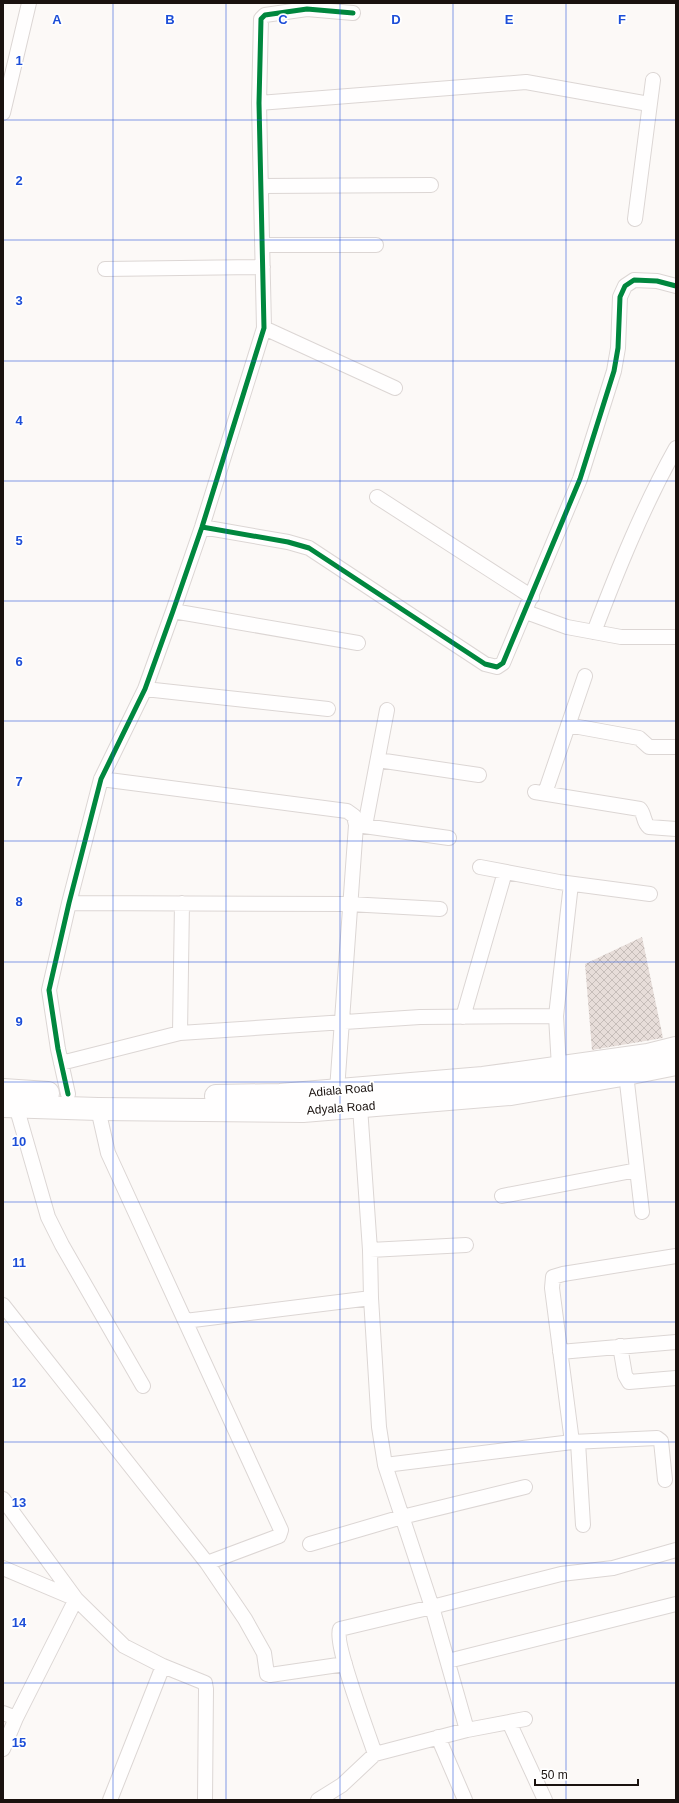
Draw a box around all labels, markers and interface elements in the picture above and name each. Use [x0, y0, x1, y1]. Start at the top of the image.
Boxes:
text: A [52, 12, 62, 27]
text: B [165, 12, 175, 27]
text: C [278, 12, 288, 27]
text: D [391, 12, 401, 27]
text: E [505, 12, 514, 27]
text: F [618, 12, 626, 27]
text: 1 [15, 53, 23, 68]
text: 2 [15, 173, 23, 188]
text: 3 [15, 293, 23, 308]
text: 4 [15, 413, 23, 428]
text: 5 [15, 533, 23, 548]
text: 6 [15, 654, 23, 669]
text: 7 [15, 774, 23, 789]
text: 8 [15, 894, 23, 909]
text: 9 [15, 1014, 23, 1029]
street label: Adiala Road [308, 1080, 374, 1100]
street label: Adyala Road [306, 1099, 376, 1117]
text: 10 [12, 1134, 26, 1149]
text: 11 [12, 1255, 26, 1270]
text: 12 [12, 1375, 26, 1390]
text: 13 [12, 1495, 26, 1510]
text: 14 [12, 1615, 27, 1630]
text: 15 [12, 1735, 26, 1750]
scale bar [535, 1761, 638, 1787]
text: 50 m [541, 1768, 568, 1782]

